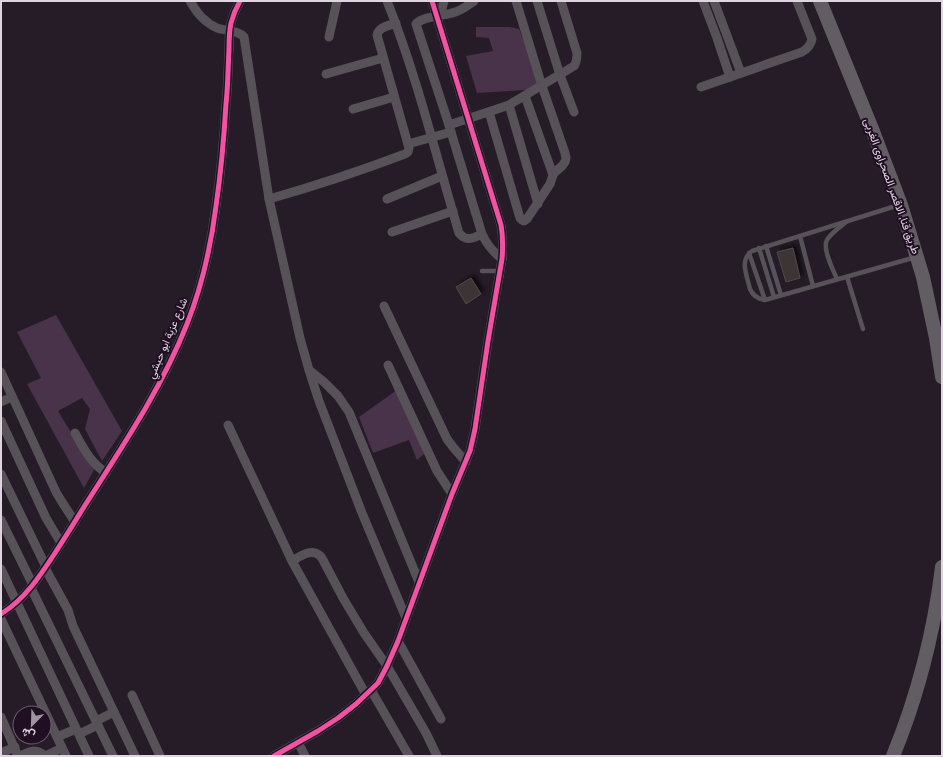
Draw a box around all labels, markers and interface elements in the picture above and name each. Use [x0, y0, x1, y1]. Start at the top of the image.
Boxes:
street label: طريق قنا, الاقصر الصحراوى الغربى [861, 116, 923, 256]
street label: شارع عزبة ابو حبشي [144, 295, 193, 382]
north arrow [12, 705, 52, 745]
text: ش [19, 725, 37, 743]

